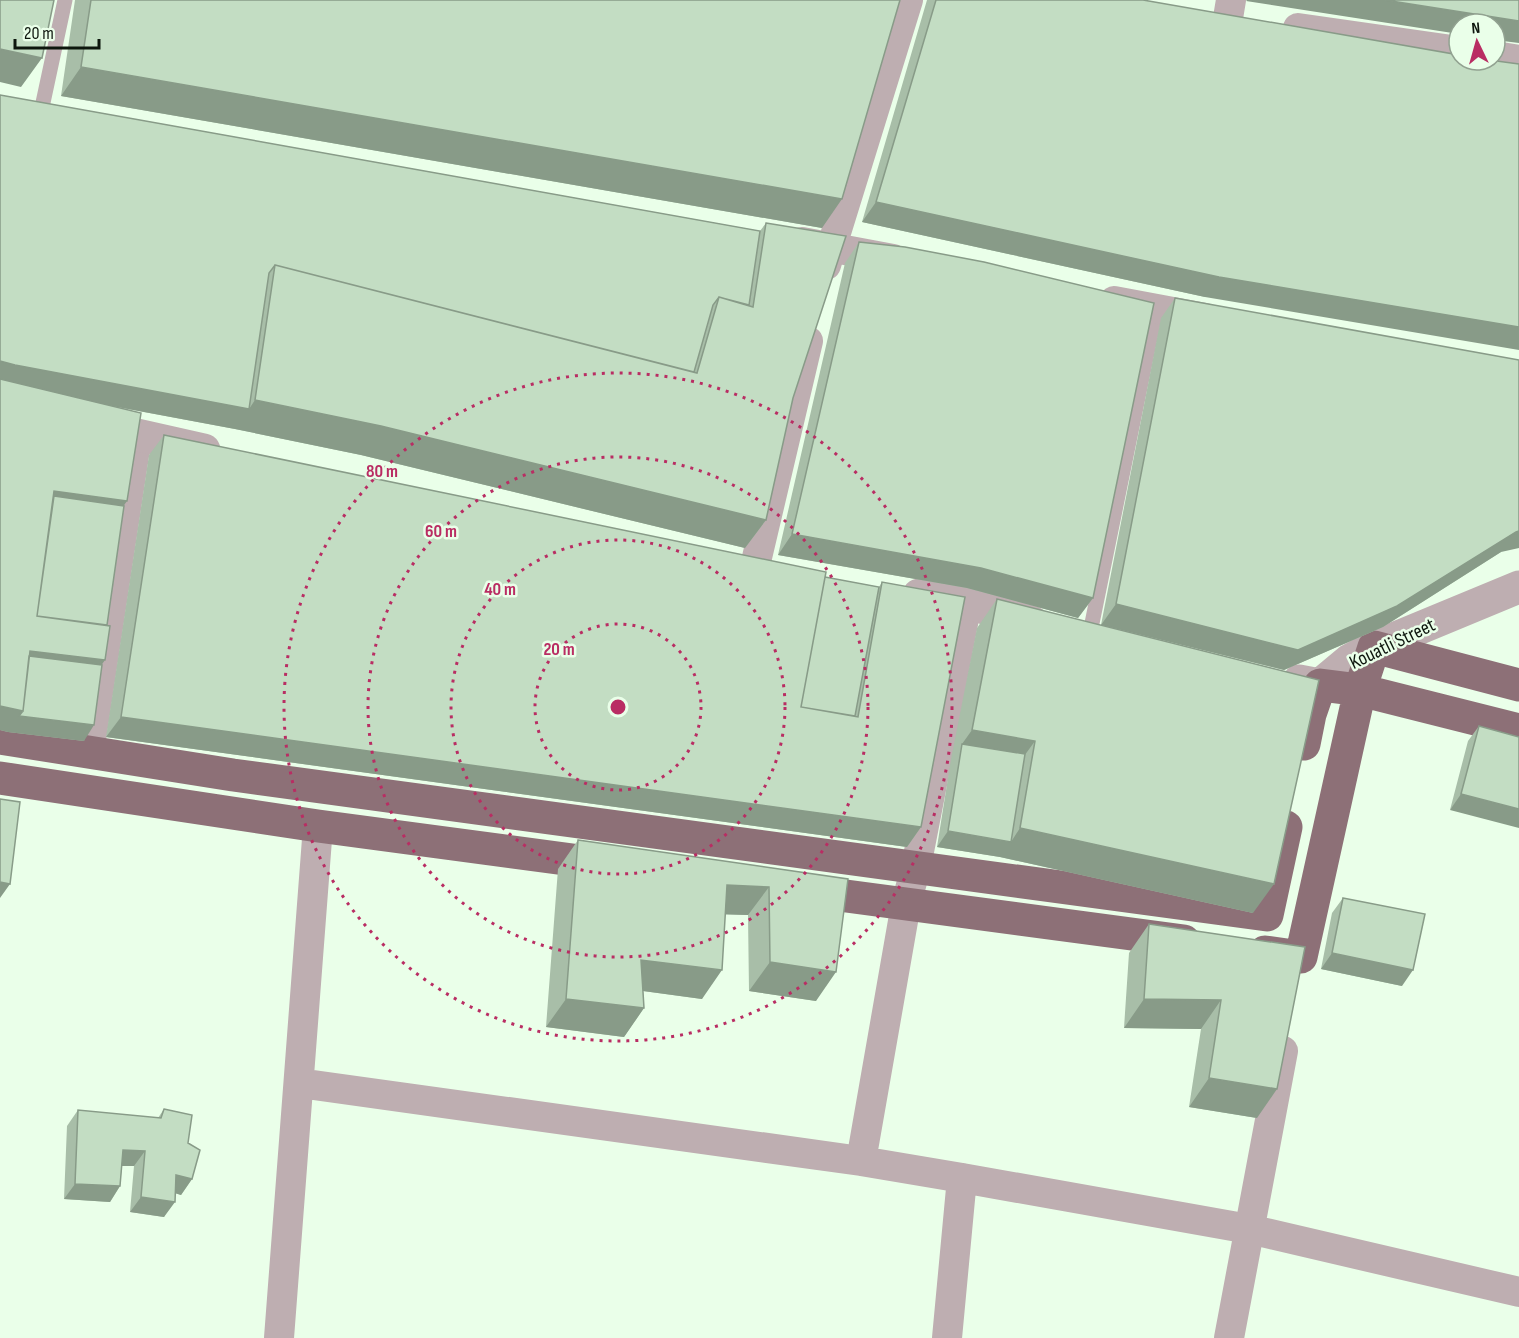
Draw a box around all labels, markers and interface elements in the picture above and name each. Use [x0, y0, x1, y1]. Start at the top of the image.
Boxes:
scale bar [15, 12, 99, 50]
north arrow [1447, 12, 1507, 72]
text: N [1471, 19, 1481, 38]
text: 20 m [24, 23, 54, 44]
text: 80 m [366, 461, 398, 482]
text: 60 m [425, 521, 457, 542]
text: 40 m [484, 579, 516, 600]
street label: Kouatli Street [1346, 613, 1439, 675]
text: 20 m [543, 639, 575, 660]
centre of rings [608, 697, 628, 717]

